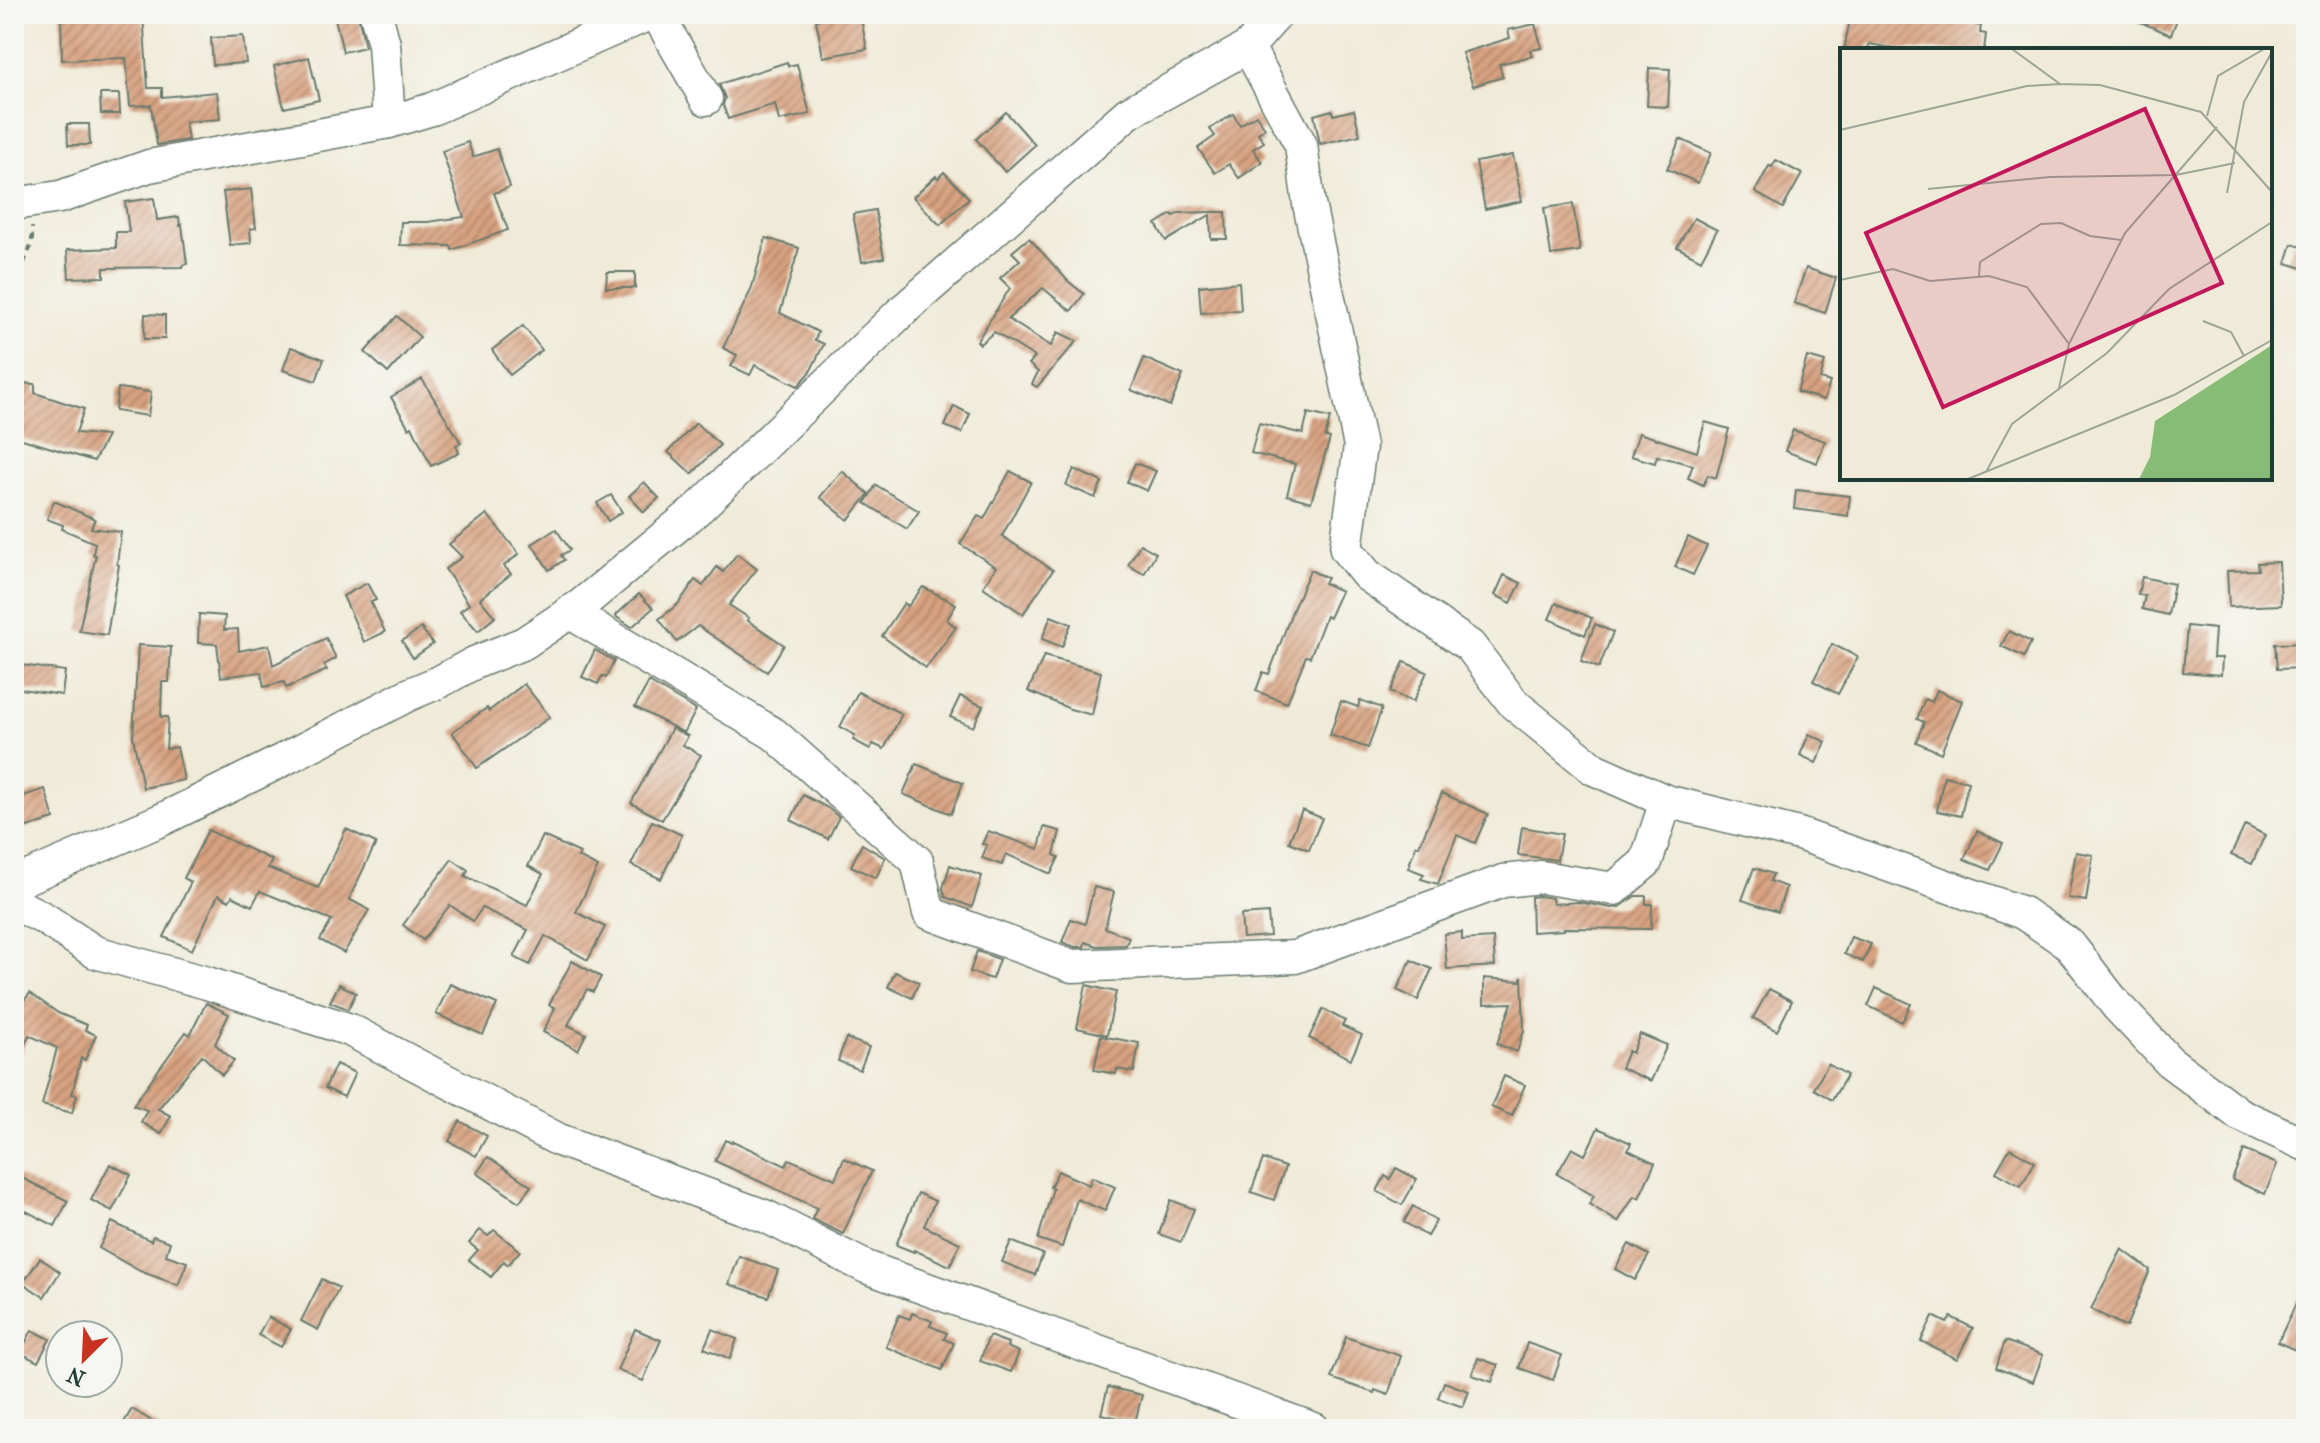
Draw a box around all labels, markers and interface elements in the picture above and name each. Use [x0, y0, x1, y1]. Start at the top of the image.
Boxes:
inset map [1840, 48, 2272, 480]
north arrow [44, 1319, 124, 1399]
text: N [63, 1361, 89, 1392]

